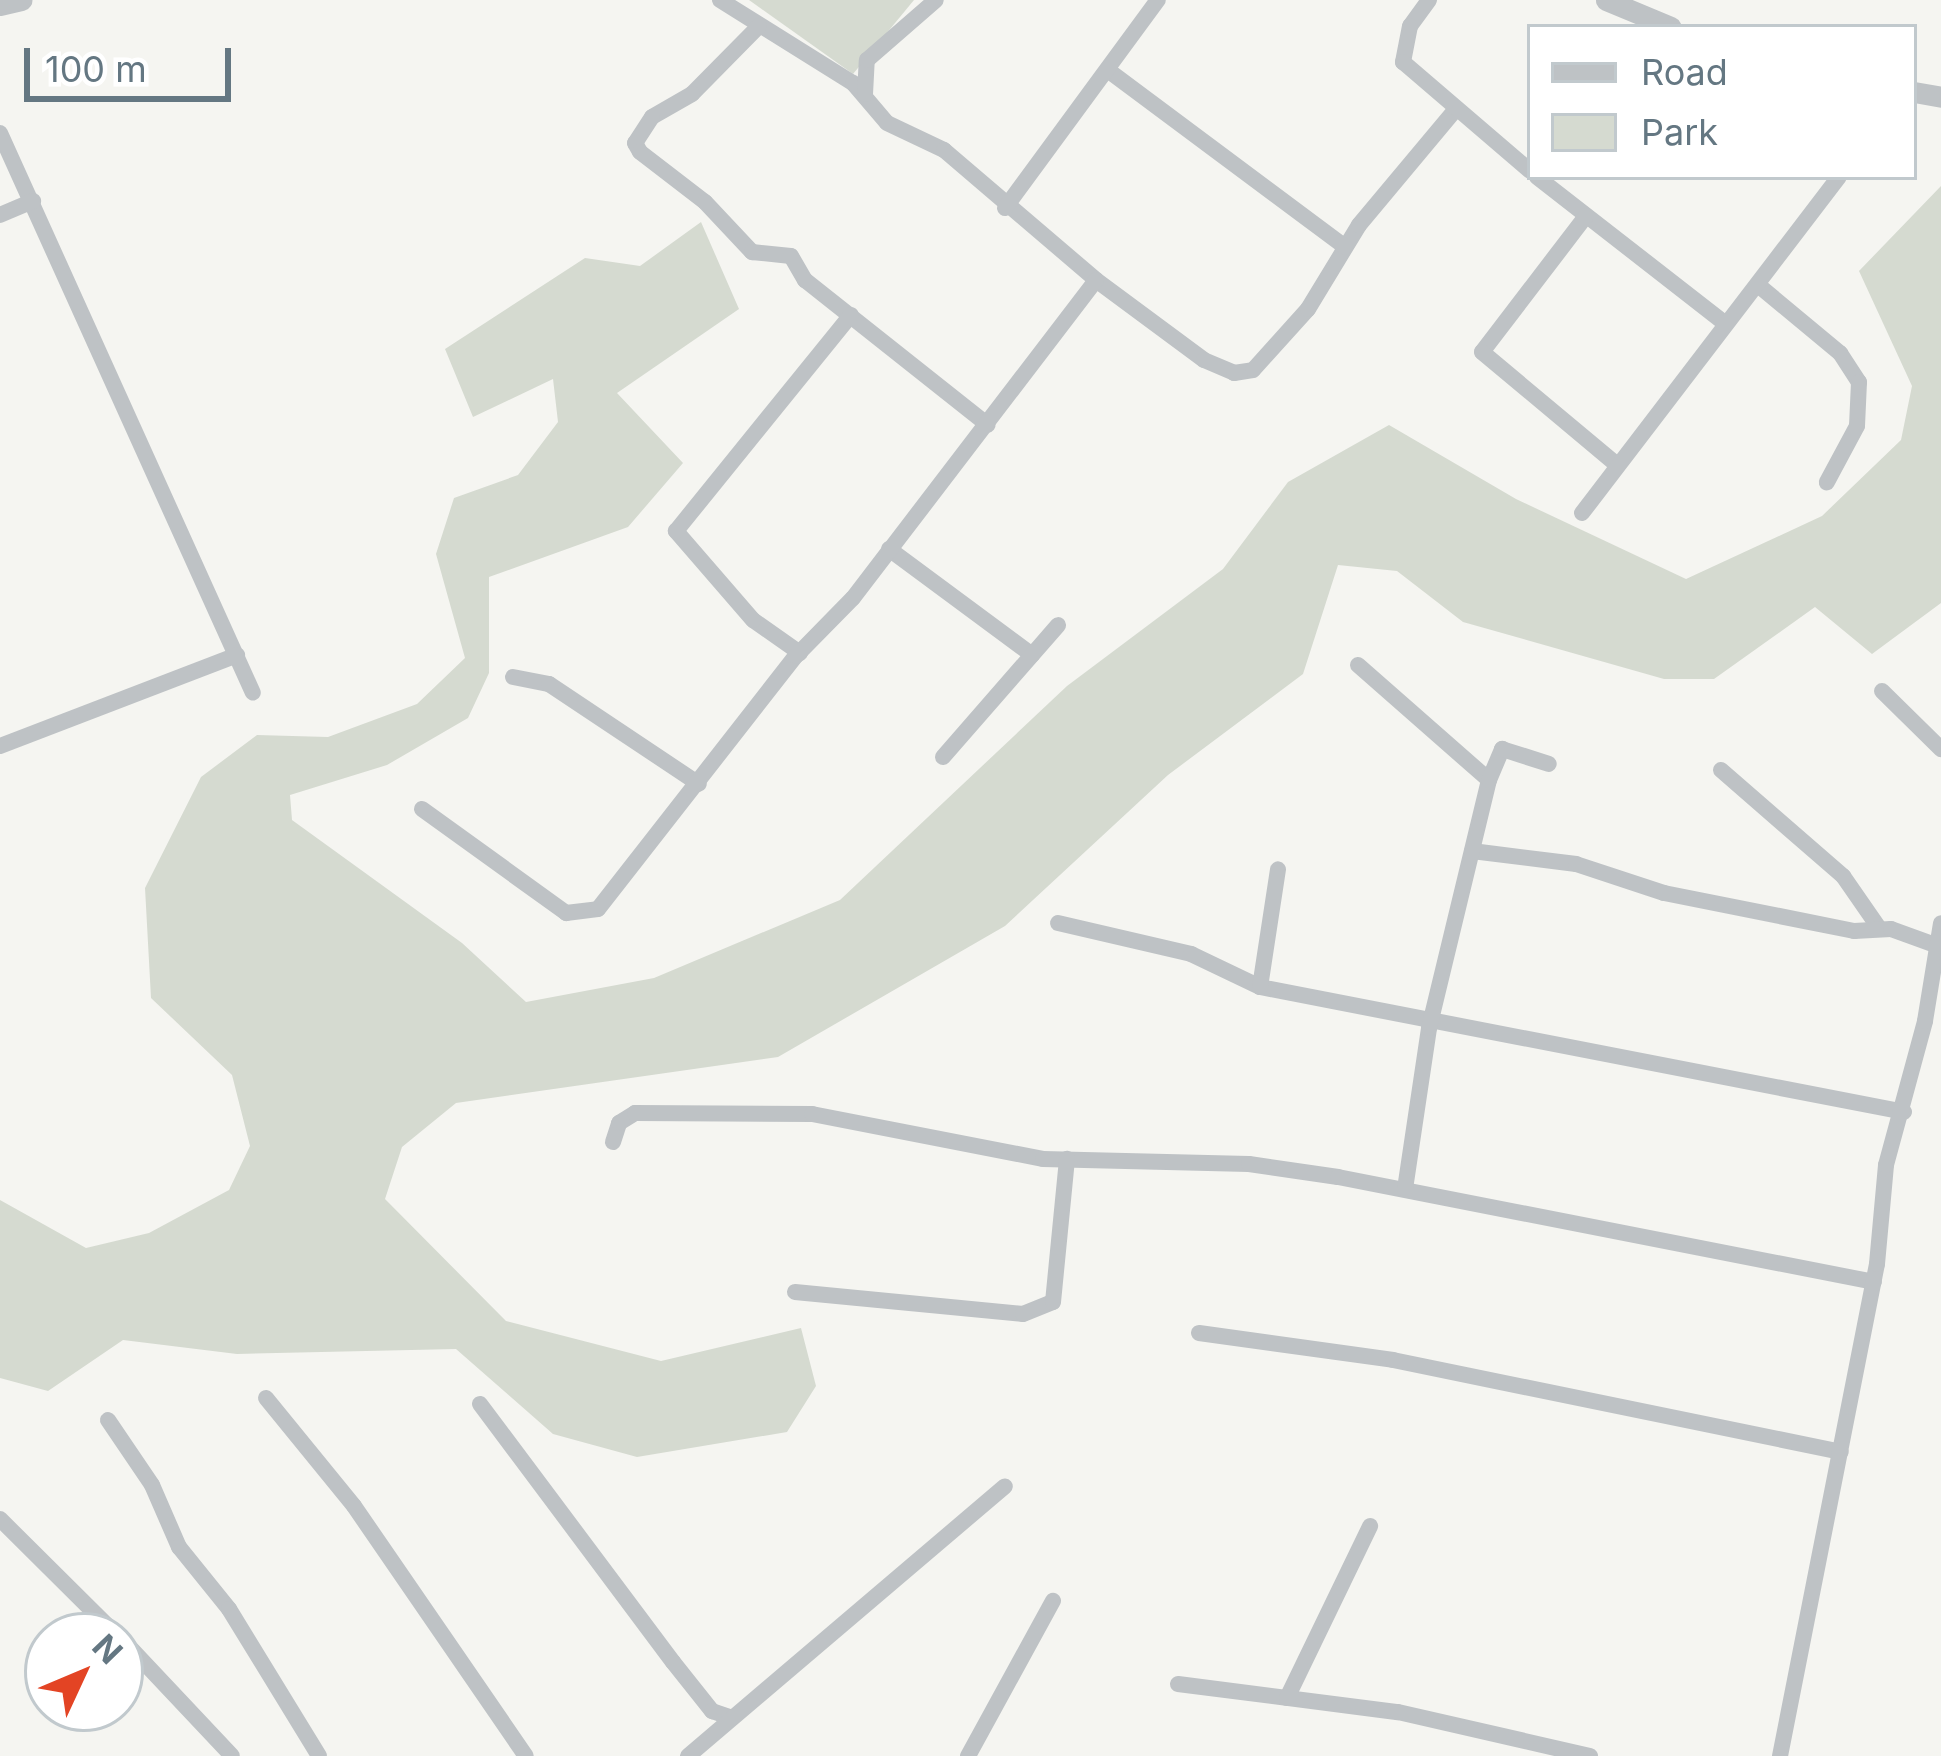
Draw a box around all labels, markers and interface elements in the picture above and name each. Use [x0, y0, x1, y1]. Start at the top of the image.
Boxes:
scale bar [30, 24, 237, 98]
legend [1527, 24, 1917, 180]
text: 100 m [45, 47, 147, 91]
text: Road [1641, 50, 1728, 94]
text: Park [1641, 110, 1718, 154]
north arrow [24, 1612, 144, 1732]
text: N [85, 1626, 131, 1672]

